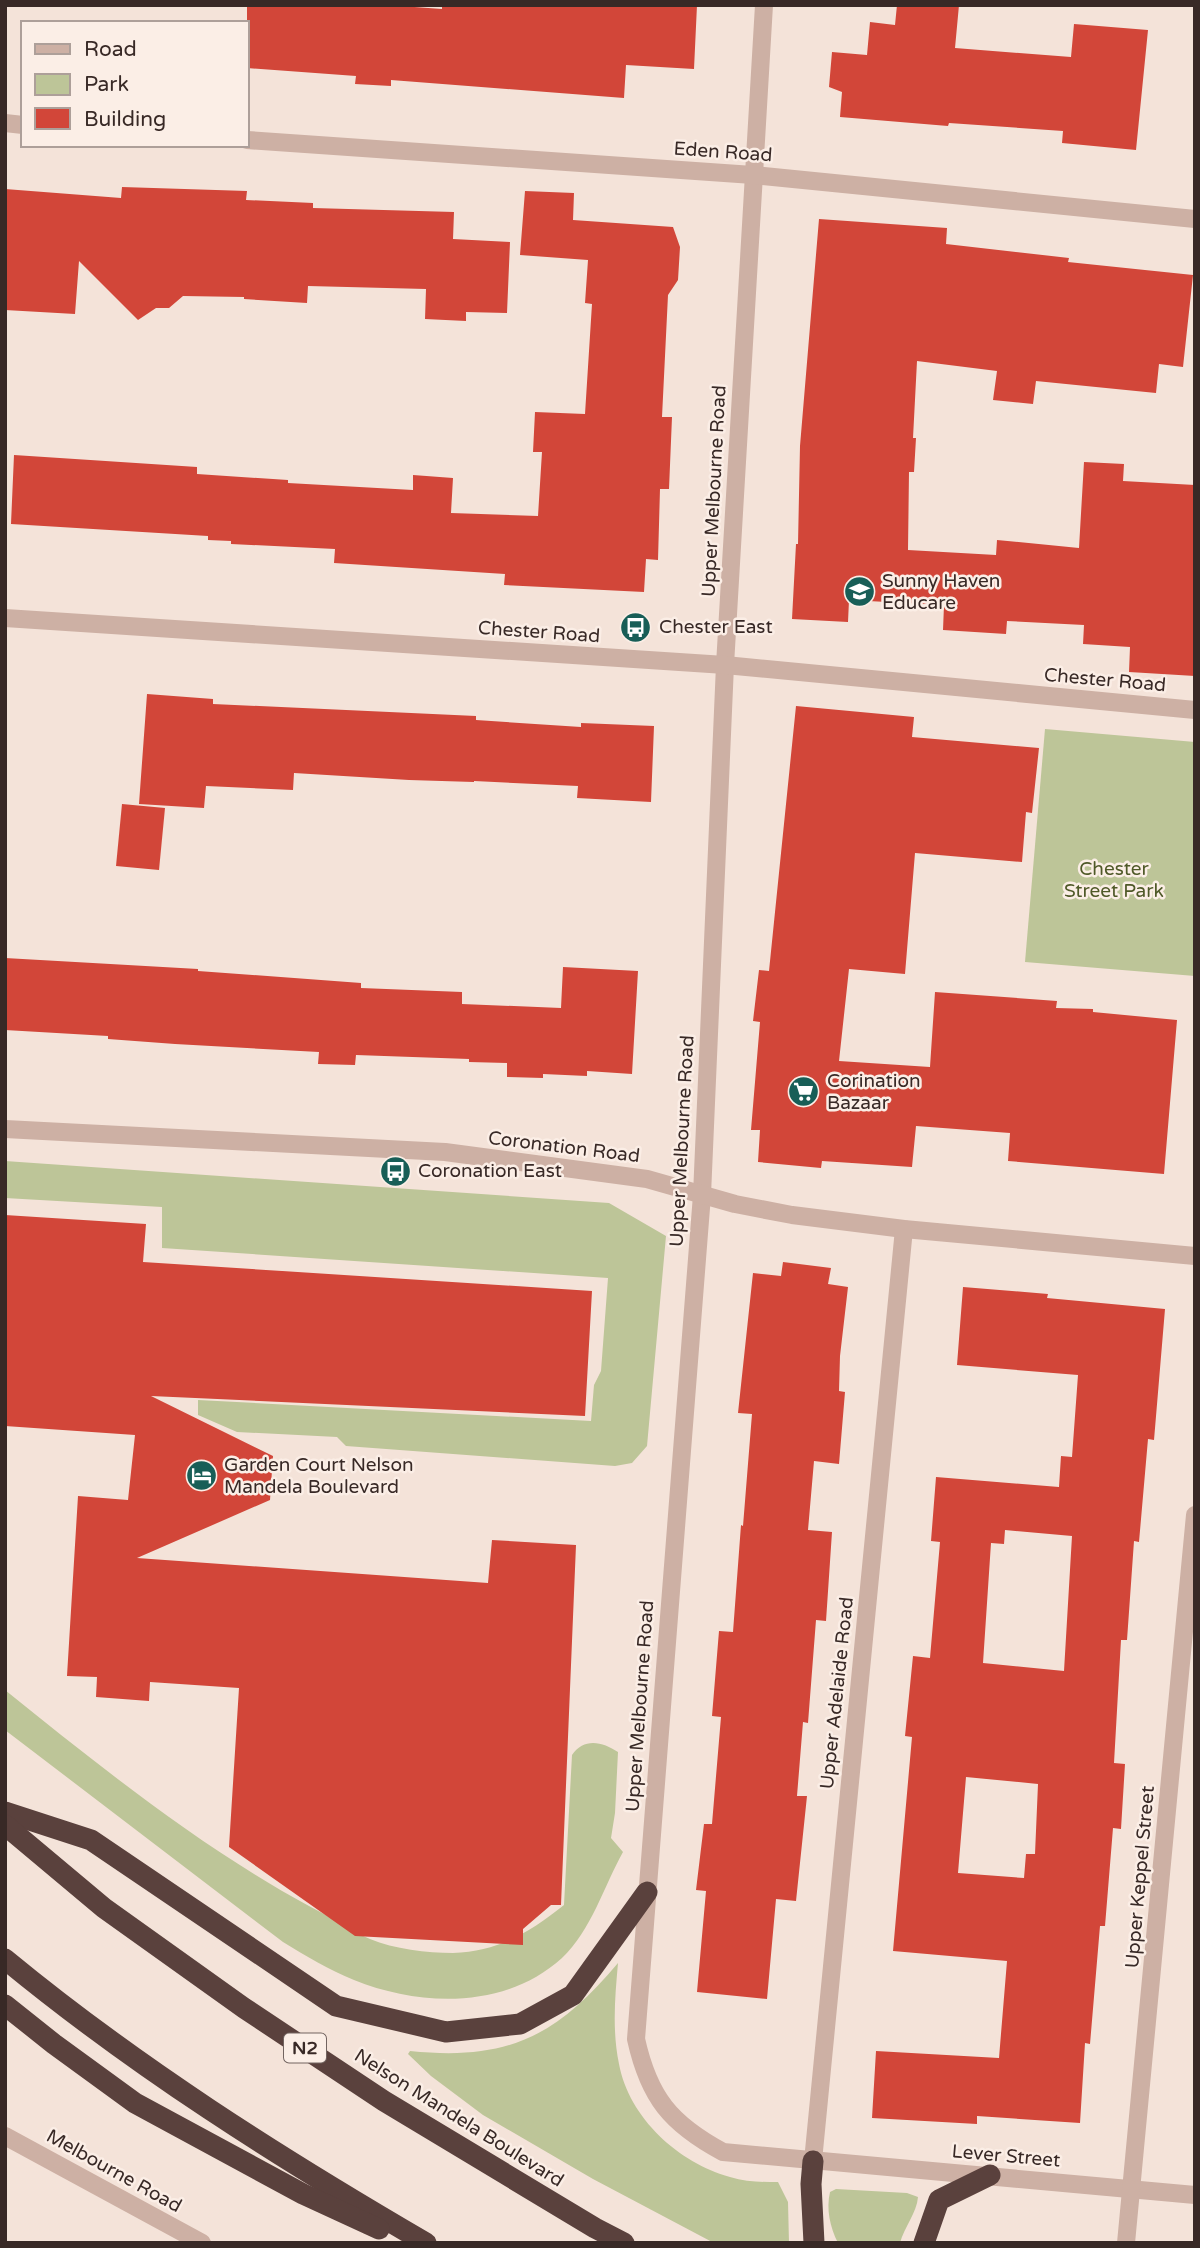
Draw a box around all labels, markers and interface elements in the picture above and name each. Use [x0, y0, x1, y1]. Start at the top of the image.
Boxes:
legend [21, 21, 248, 147]
text: Road [84, 37, 137, 62]
text: Park [84, 72, 129, 97]
text: Building [84, 107, 166, 132]
street label: Eden Road [673, 138, 773, 166]
street label: Upper Melbourne Road [697, 385, 731, 597]
place label: Sunny Haven Educare [882, 570, 1000, 614]
school or university icon: Sunny Haven Educare [842, 575, 876, 609]
bus stop icon: Chester East [619, 610, 653, 644]
place label: Chester East [659, 616, 773, 638]
street label: Chester Road [477, 617, 601, 647]
street label: Chester Road [1043, 664, 1167, 696]
park label: Chester Street Park [1064, 858, 1164, 902]
street label: Upper Melbourne Road [665, 1035, 699, 1247]
place label: Corination Bazaar [827, 1070, 921, 1114]
supermarket icon: Corination Bazaar [787, 1075, 821, 1109]
street label: Coronation Road [487, 1127, 641, 1167]
bus stop icon: Coronation East [378, 1154, 412, 1188]
place label: Coronation East [418, 1160, 562, 1182]
place label: Garden Court Nelson Mandela Boulevard [224, 1454, 414, 1498]
hotel icon: Garden Court Nelson Mandela Boulevard [184, 1459, 218, 1493]
street label: Upper Adelaide Road [816, 1596, 858, 1790]
street label: Upper Melbourne Road [622, 1599, 658, 1813]
street label: Upper Keppel Street [1121, 1785, 1159, 1969]
road number: N2 [284, 2034, 326, 2062]
street label: Nelson Mandela Boulevard [350, 2044, 568, 2192]
street label: Melbourne Road [43, 2125, 185, 2217]
street label: Lever Street [951, 2140, 1061, 2172]

